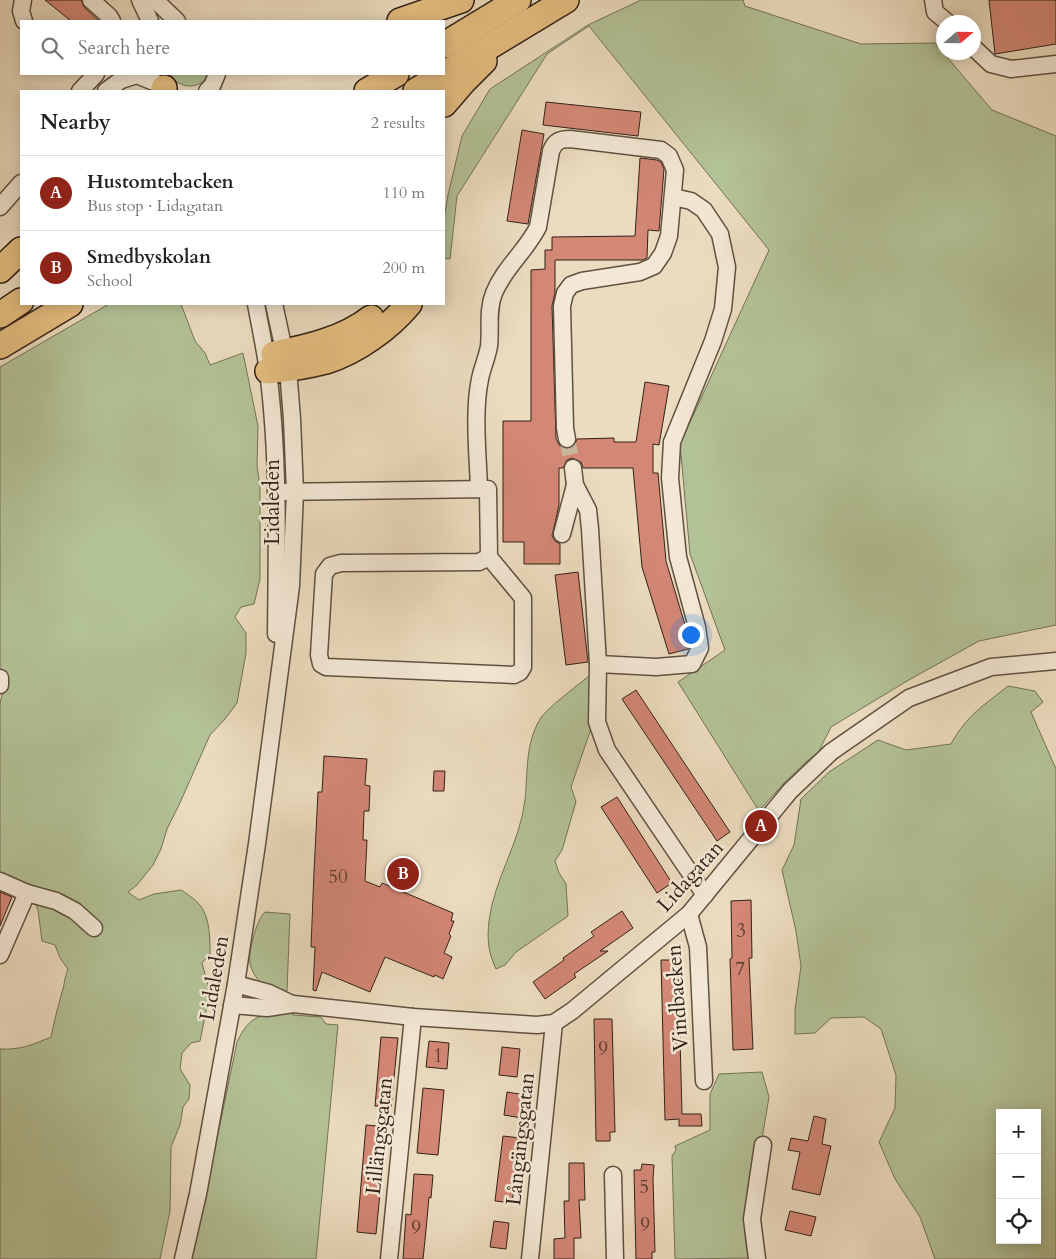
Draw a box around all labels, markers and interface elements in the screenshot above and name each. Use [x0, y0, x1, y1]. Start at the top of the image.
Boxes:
north arrow [936, 15, 981, 60]
search box [20, 20, 445, 75]
icon: search [38, 34, 66, 62]
text: Search here [78, 35, 170, 61]
text: Nearby [40, 108, 111, 137]
text: 2 results [371, 112, 425, 134]
text: Hustomtebacken [87, 169, 234, 195]
text: A [50, 182, 62, 204]
text: 110 m [383, 182, 425, 204]
text: Bus stop · Lidagatan [87, 195, 223, 217]
text: Smedbyskolan [87, 244, 211, 270]
text: B [50, 257, 62, 279]
text: 200 m [383, 257, 425, 279]
text: School [87, 270, 132, 292]
street label: Lidaleden [258, 459, 287, 545]
your location [678, 622, 704, 648]
pin: A [745, 807, 777, 845]
street label: Lidagatan [650, 834, 730, 918]
pin: B [387, 855, 419, 893]
house number: 50 [328, 864, 348, 890]
house number: 3 [736, 918, 746, 944]
street label: Lidaleden [193, 933, 236, 1023]
street label: Vindbacken [659, 943, 696, 1052]
house number: 7 [735, 956, 745, 982]
house number: 9 [598, 1036, 608, 1062]
house number: 1 [433, 1043, 443, 1069]
street label: Långängsgatan [499, 1071, 542, 1207]
street label: Lillängsgatan [359, 1076, 400, 1196]
map controls [996, 1109, 1041, 1244]
button: + [996, 1109, 1041, 1154]
button: − [996, 1154, 1041, 1199]
house number: 5 [639, 1174, 649, 1200]
button: locate [996, 1199, 1041, 1244]
house number: 9 [640, 1212, 650, 1238]
house number: 9 [411, 1215, 421, 1241]

